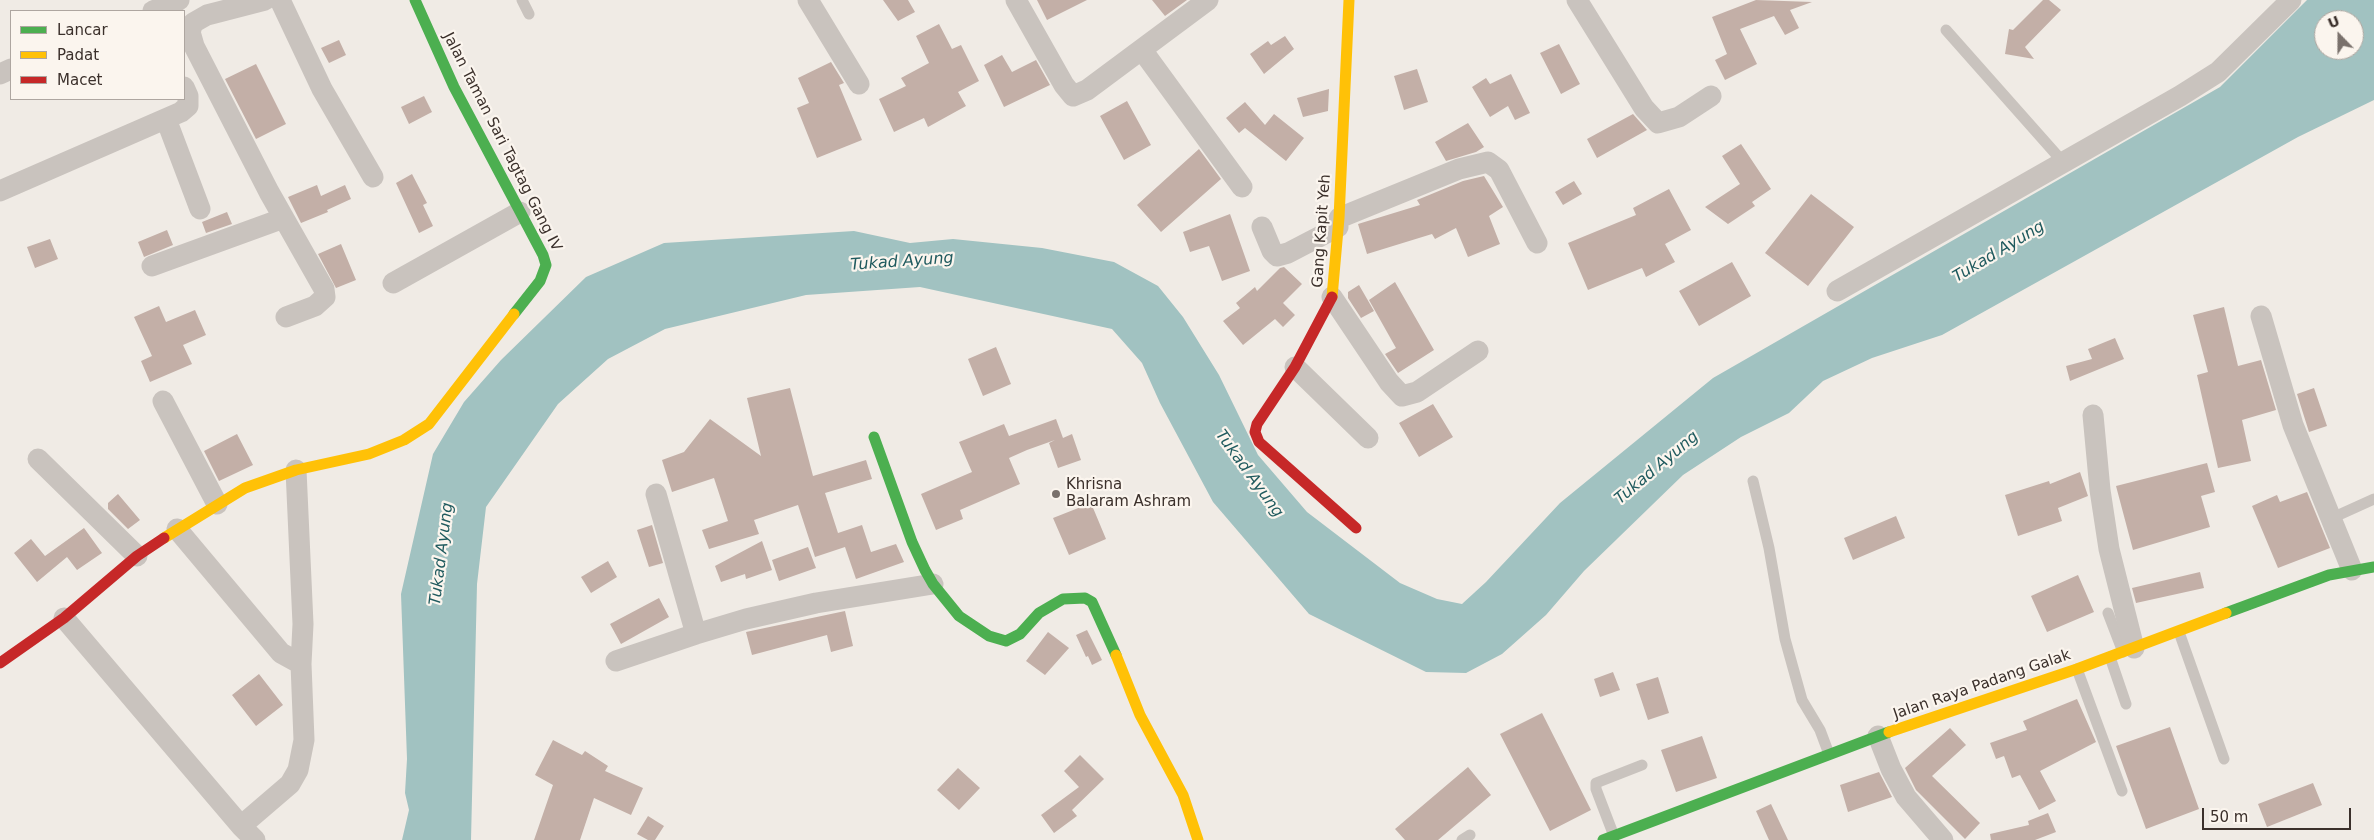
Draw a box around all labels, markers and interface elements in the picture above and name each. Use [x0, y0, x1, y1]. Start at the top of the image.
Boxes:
legend [10, 10, 185, 100]
north arrow [2314, 10, 2364, 60]
text: U [2325, 12, 2342, 32]
text: Lancar [57, 21, 108, 39]
street label: Jalan Taman Sari Tagtag Gang IV [439, 30, 565, 254]
text: Padat [57, 46, 99, 64]
text: Macet [57, 71, 103, 89]
street label: Gang Kapit Yeh [1309, 174, 1335, 288]
water label: Tukad Ayung [1950, 217, 2048, 287]
water label: Tukad Ayung [850, 249, 954, 275]
water label: Tukad Ayung [1211, 427, 1287, 521]
water label: Tukad Ayung [1611, 427, 1703, 509]
place label: Khrisna Balaram Ashram [1066, 476, 1191, 511]
marker: Khrisna Balaram Ashram [1050, 488, 1062, 500]
water label: Tukad Ayung [426, 501, 458, 607]
street label: Jalan Raya Padang Galak [1891, 646, 2073, 724]
scale bar [2204, 798, 2353, 830]
text: 50 m [2210, 808, 2248, 826]

